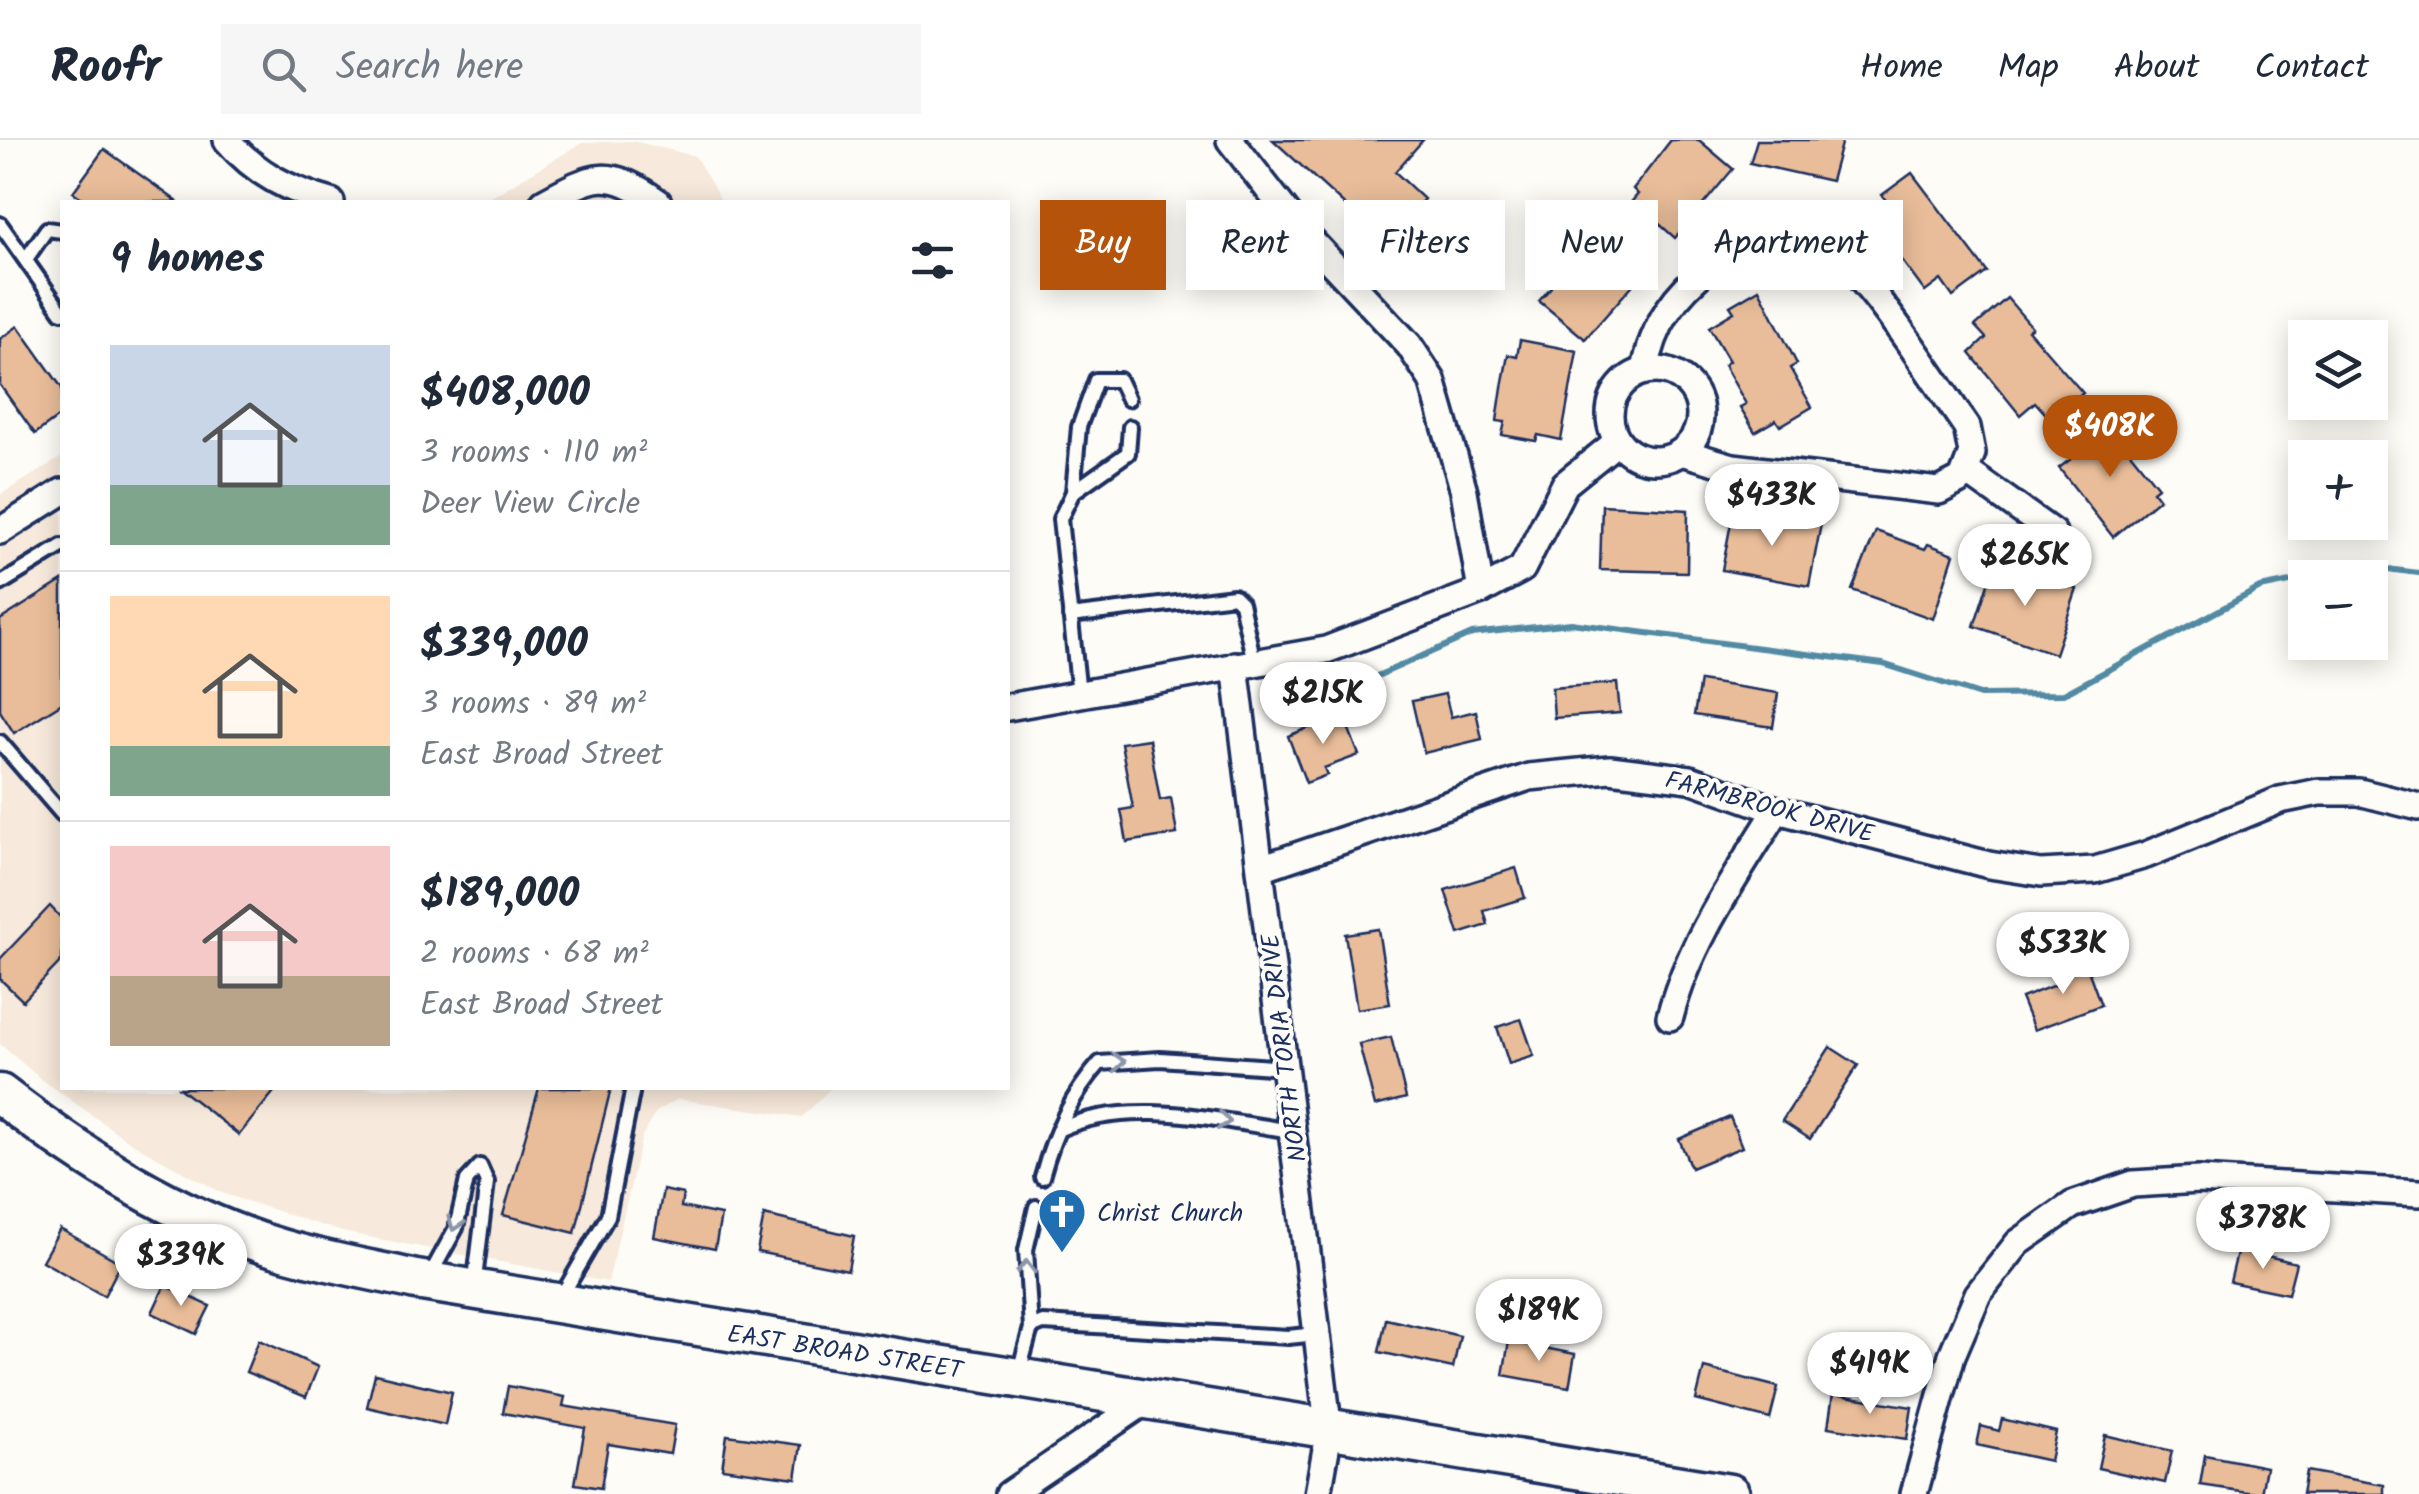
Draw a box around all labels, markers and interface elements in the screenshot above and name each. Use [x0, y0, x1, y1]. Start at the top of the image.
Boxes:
search box [221, 24, 921, 114]
text: Roofr [50, 31, 161, 107]
text: Search here [336, 39, 523, 99]
text: Home [1860, 41, 1943, 97]
text: Map [1998, 41, 2059, 97]
text: About [2114, 41, 2199, 97]
text: Contact [2254, 41, 2369, 97]
icon: search [256, 42, 311, 97]
chip: Buy [1040, 200, 1166, 290]
chip: Rent [1186, 200, 1324, 290]
chip: Filters [1344, 200, 1505, 290]
chip: New [1525, 200, 1658, 290]
chip: Apartment [1678, 200, 1903, 290]
text: 9 homes [110, 227, 265, 294]
icon: filters [905, 233, 960, 288]
map controls [2288, 320, 2388, 660]
button: layers [2288, 320, 2388, 420]
text: $408,000 [420, 361, 590, 428]
icon: home [190, 385, 310, 505]
pin: $408K [2040, 395, 2180, 480]
text: $408K [2065, 402, 2155, 453]
text: 3 rooms · 110 m² [420, 428, 647, 479]
button: + [2288, 440, 2388, 540]
pin: $433K [1702, 464, 1842, 549]
text: $433K [1727, 471, 1817, 522]
text: Deer View Circle [420, 479, 640, 530]
pin: $265K [1955, 524, 2095, 609]
text: $265K [1980, 531, 2070, 582]
button: − [2288, 560, 2388, 660]
text: $339,000 [420, 612, 588, 679]
icon: home [190, 636, 310, 756]
pin: $215K [1253, 662, 1393, 747]
text: $215K [1282, 669, 1364, 720]
text: 3 rooms · 89 m² [420, 679, 646, 730]
text: East Broad Street [420, 730, 663, 781]
street label: FARMBROOK DRIVE [1660, 761, 1880, 855]
text: $189,000 [420, 862, 579, 929]
icon: home [190, 886, 310, 1006]
pin: $533K [1993, 912, 2133, 997]
text: $533K [2018, 919, 2108, 970]
text: 2 rooms · 68 m² [420, 929, 649, 980]
street label: NORTH TORIA DRIVE [1251, 930, 1319, 1164]
text: East Broad Street [420, 980, 663, 1031]
one-way arrow [1112, 1052, 1128, 1073]
one-way arrow [1216, 1110, 1233, 1131]
church icon: Christ Church [1036, 1186, 1088, 1254]
pin: $378K [2193, 1187, 2333, 1272]
place label: Christ Church [1097, 1194, 1243, 1234]
text: $378K [2218, 1194, 2308, 1245]
one-way arrow [447, 1214, 467, 1232]
pin: $339K [111, 1224, 251, 1309]
text: $339K [136, 1231, 226, 1282]
one-way arrow [1015, 1259, 1036, 1275]
pin: $189K [1469, 1279, 1609, 1364]
text: $189K [1498, 1286, 1580, 1337]
street label: EAST BROAD STREET [724, 1315, 968, 1392]
pin: $419K [1800, 1332, 1940, 1417]
text: $419K [1829, 1339, 1911, 1390]

